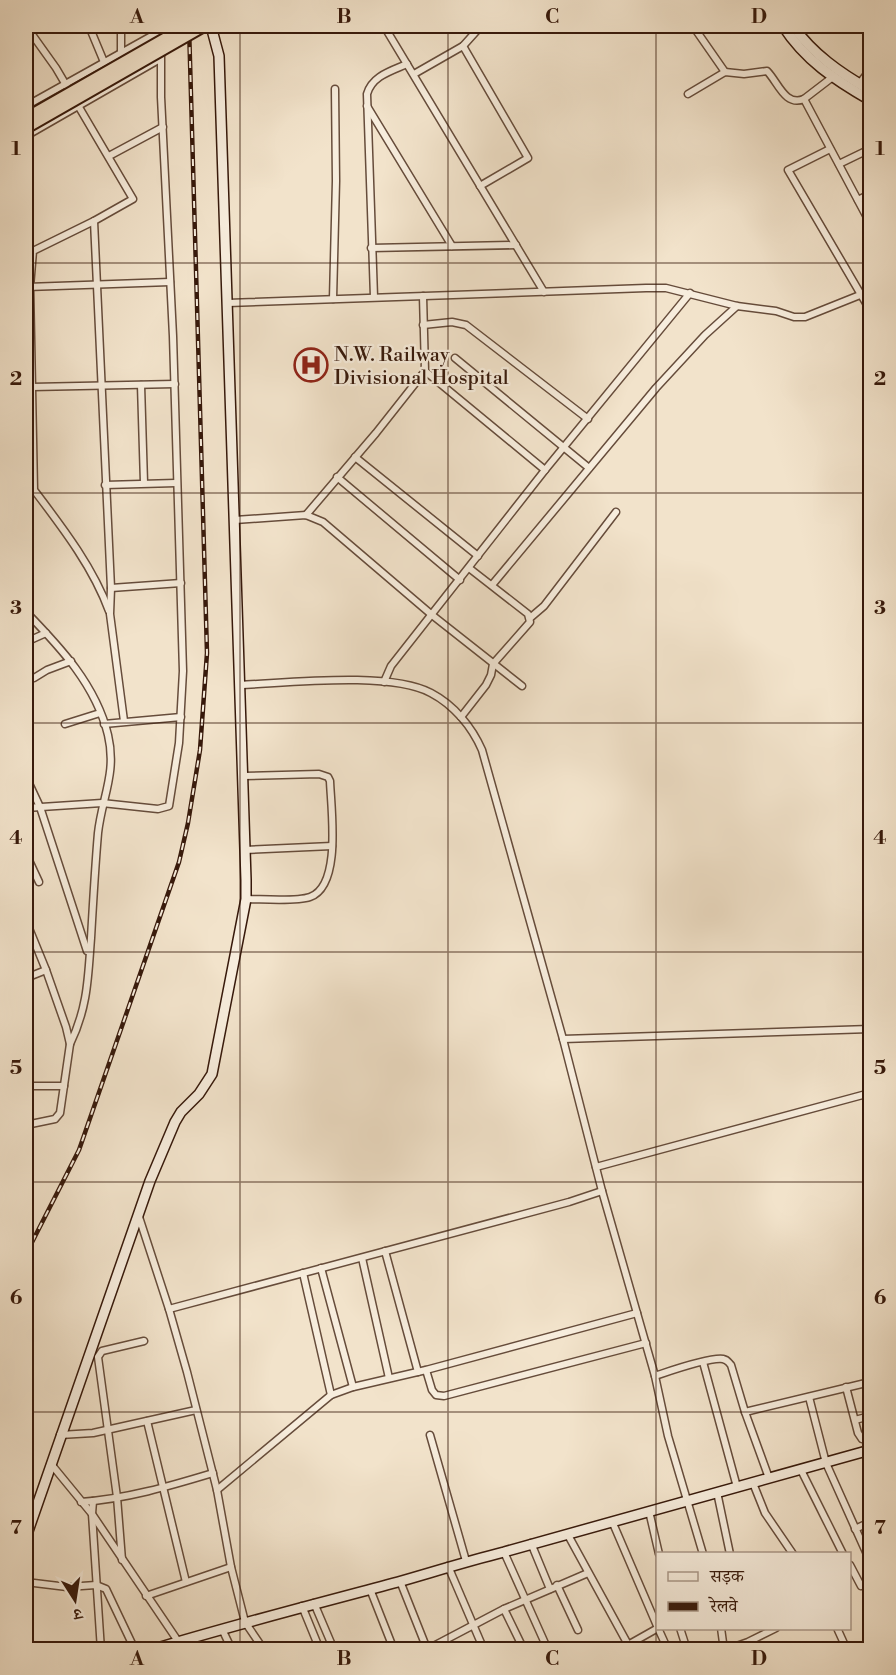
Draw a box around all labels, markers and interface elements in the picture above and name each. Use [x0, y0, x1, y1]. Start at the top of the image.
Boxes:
text: A [129, 5, 145, 30]
text: B [336, 5, 352, 30]
text: C [545, 5, 559, 30]
text: D [751, 5, 767, 30]
text: 1 [11, 137, 21, 162]
text: 1 [875, 137, 885, 162]
place label: N.W. Railway Divisional Hospital [334, 343, 509, 391]
hospital icon: N.W. Railway Divisional Hospital [293, 347, 329, 383]
text: 2 [10, 367, 22, 392]
text: 2 [874, 367, 886, 392]
text: 3 [10, 596, 22, 621]
text: 3 [874, 596, 886, 621]
text: 4 [9, 826, 23, 851]
text: 4 [873, 826, 887, 851]
text: 5 [10, 1056, 22, 1081]
text: 5 [874, 1056, 886, 1081]
text: 6 [10, 1286, 23, 1311]
text: 6 [874, 1286, 887, 1311]
text: 7 [10, 1516, 22, 1541]
text: 7 [874, 1516, 886, 1541]
legend [656, 1552, 851, 1630]
text: सड़क [709, 1565, 745, 1588]
north arrow [45, 1570, 105, 1630]
text: रेलवे [708, 1595, 739, 1618]
text: उ [70, 1603, 85, 1625]
text: A [129, 1647, 145, 1672]
text: B [336, 1647, 352, 1672]
text: C [545, 1647, 559, 1672]
text: D [751, 1647, 767, 1672]

